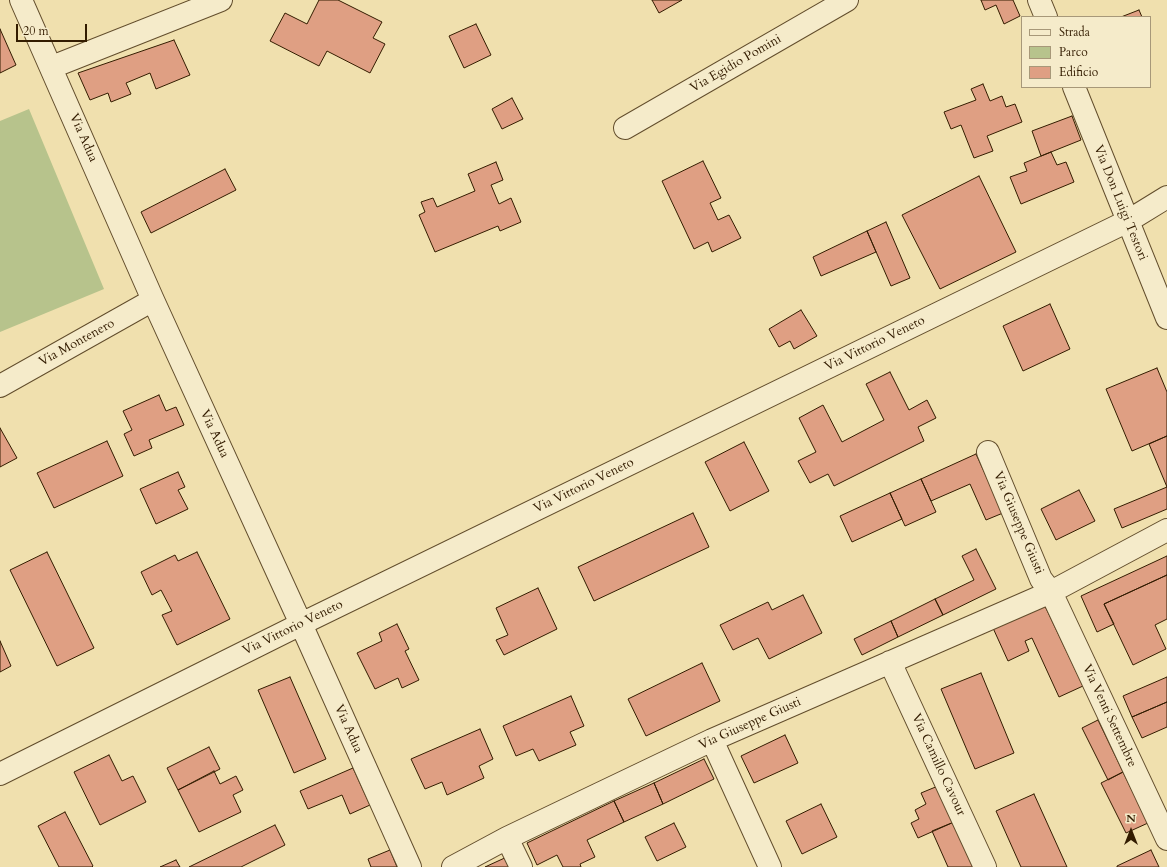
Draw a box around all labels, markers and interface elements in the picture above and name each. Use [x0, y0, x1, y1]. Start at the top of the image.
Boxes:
scale bar [18, 16, 89, 42]
legend [1021, 16, 1151, 88]
text: 20 m [23, 23, 49, 39]
text: Strada [1059, 24, 1090, 40]
street label: Via Egidio Pomini [688, 32, 784, 96]
text: Parco [1059, 44, 1088, 60]
text: Edificio [1059, 64, 1098, 80]
street label: Via Adua [65, 111, 101, 165]
street label: Via Don Luigi Testori [1090, 143, 1150, 263]
street label: Via Vittorio Veneto [822, 313, 928, 375]
street label: Via Montenero [36, 316, 118, 370]
street label: Via Adua [196, 407, 232, 461]
street label: Via Vittorio Veneto [531, 455, 637, 517]
street label: Via Giuseppe Giusti [989, 469, 1047, 577]
street label: Via Vittorio Veneto [240, 597, 346, 659]
street label: Via Venti Settembre [1078, 662, 1140, 770]
street label: Via Giuseppe Giusti [697, 694, 803, 754]
street label: Via Adua [330, 702, 366, 756]
street label: Via Camillo Cavour [908, 712, 968, 818]
north arrow [1111, 811, 1151, 851]
text: N [1126, 811, 1136, 826]

